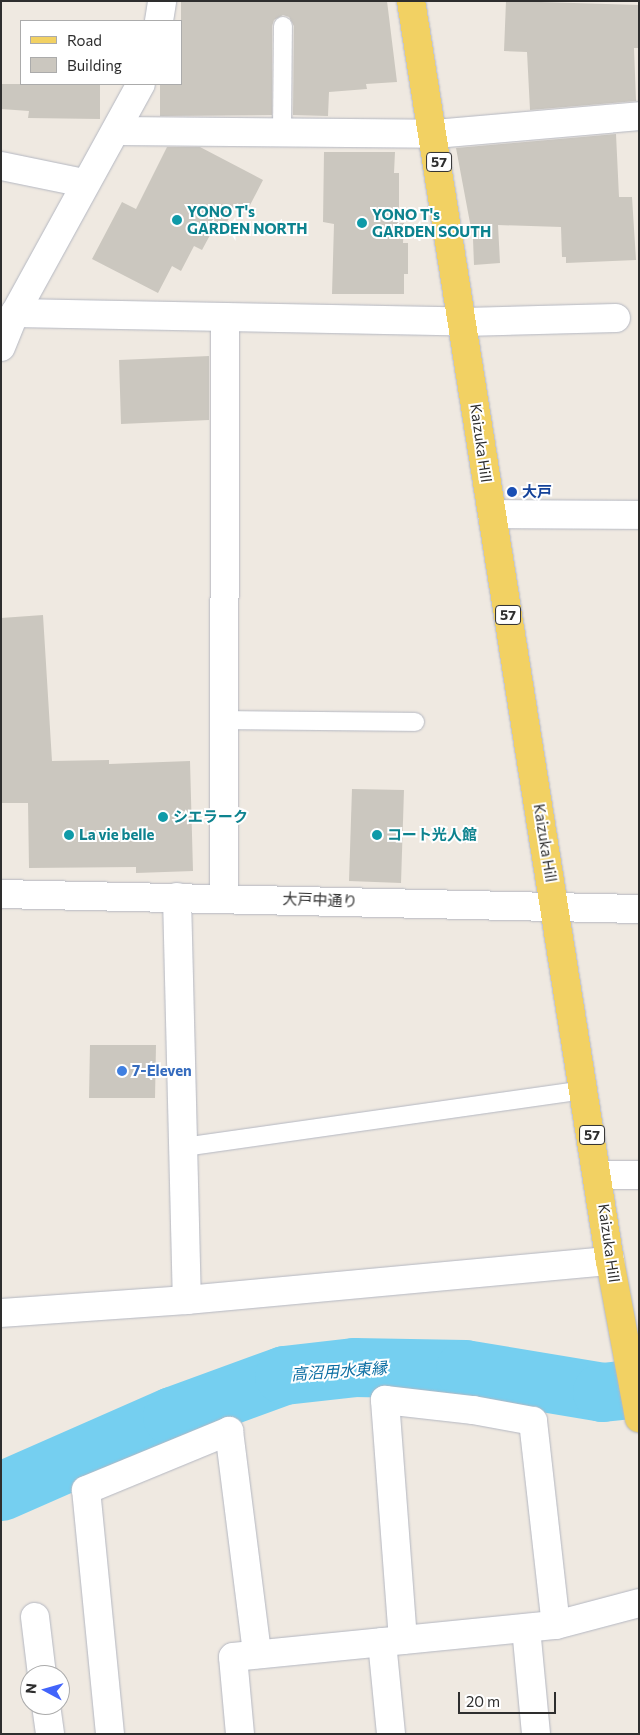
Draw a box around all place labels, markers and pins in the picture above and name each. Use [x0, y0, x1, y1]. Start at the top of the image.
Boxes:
place label: YONO T's GARDEN NORTH [187, 202, 308, 237]
place label: YONO T's GARDEN SOUTH [372, 205, 491, 240]
marker: YONO T's GARDEN NORTH [171, 214, 183, 226]
marker: YONO T's GARDEN SOUTH [356, 217, 368, 229]
place label: 大戸 [522, 483, 552, 501]
marker: 大戸 [506, 486, 518, 498]
place label: シエラーク [173, 808, 248, 826]
marker: シエラーク [157, 811, 169, 823]
place label: La vie belle [79, 826, 154, 844]
place label: コート光人館 [387, 826, 477, 844]
marker: La vie belle [63, 829, 75, 841]
marker: コート光人館 [371, 829, 383, 841]
place label: 7-Eleven [132, 1062, 192, 1080]
marker: 7-Eleven [116, 1065, 128, 1077]

